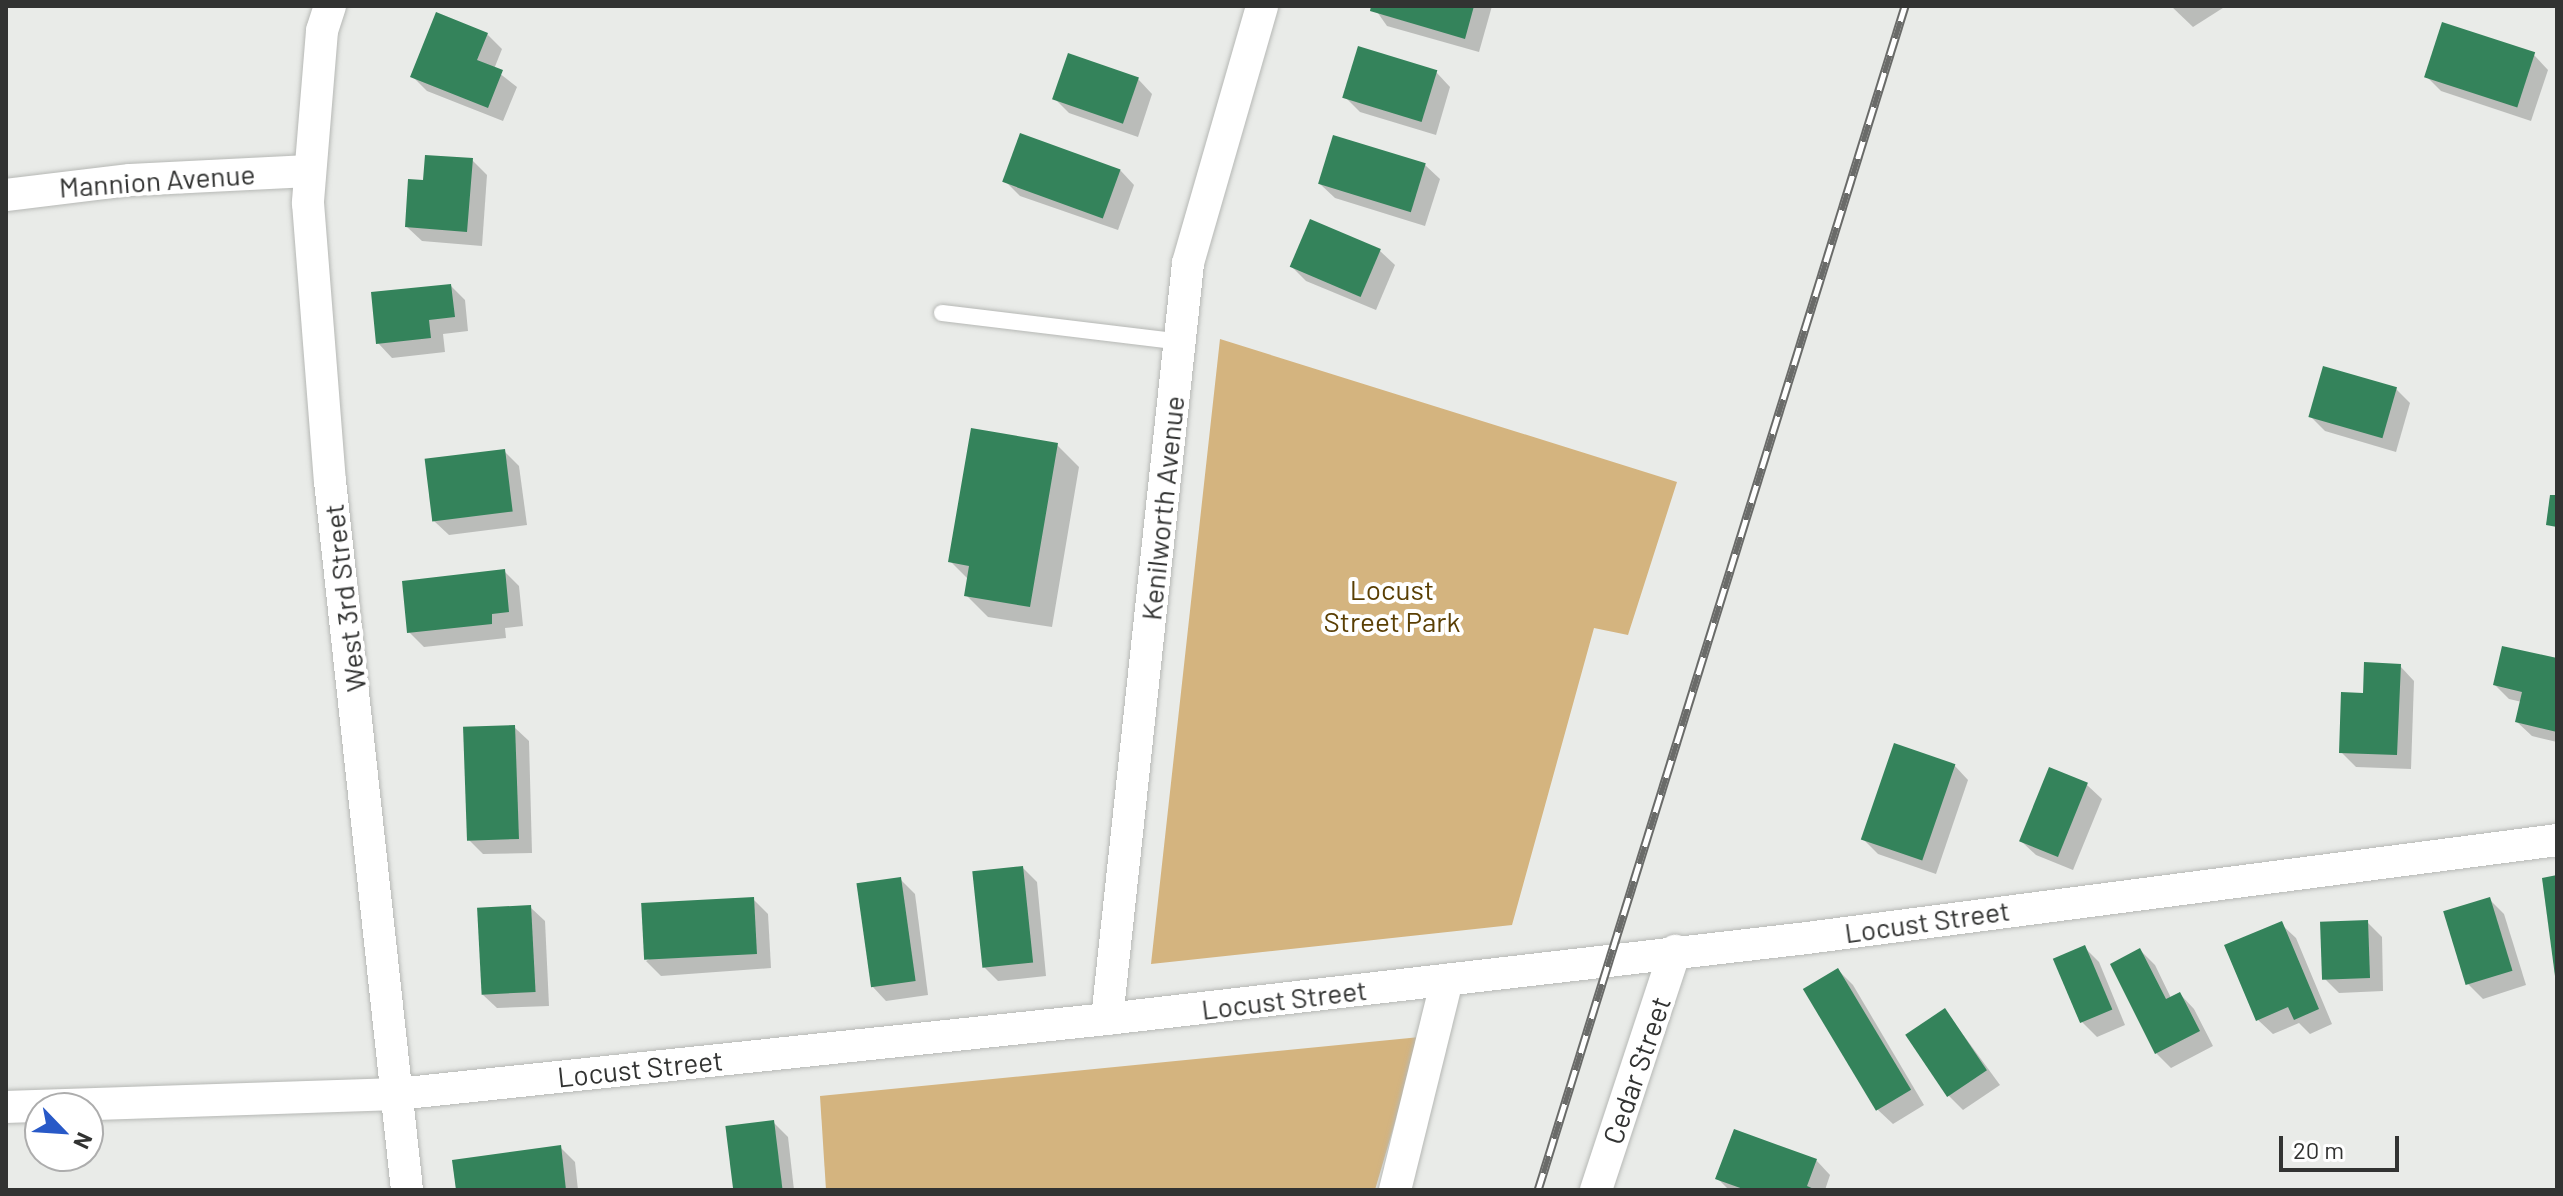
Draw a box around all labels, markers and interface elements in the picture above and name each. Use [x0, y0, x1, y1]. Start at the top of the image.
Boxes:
street label: Mannion Avenue [58, 156, 256, 204]
street label: Kenilworth Avenue [1133, 394, 1191, 622]
street label: West 3rd Street [316, 502, 372, 694]
park label: Locust Street Park [1323, 572, 1461, 638]
street label: Locust Street [1842, 893, 2012, 949]
street label: Locust Street [1199, 972, 1369, 1026]
street label: Cedar Street [1595, 992, 1677, 1148]
street label: Locust Street [555, 1043, 725, 1093]
north arrow [24, 1092, 104, 1172]
scale bar [2283, 1120, 2403, 1170]
text: N [69, 1129, 99, 1153]
text: 20 m [2293, 1135, 2344, 1164]

